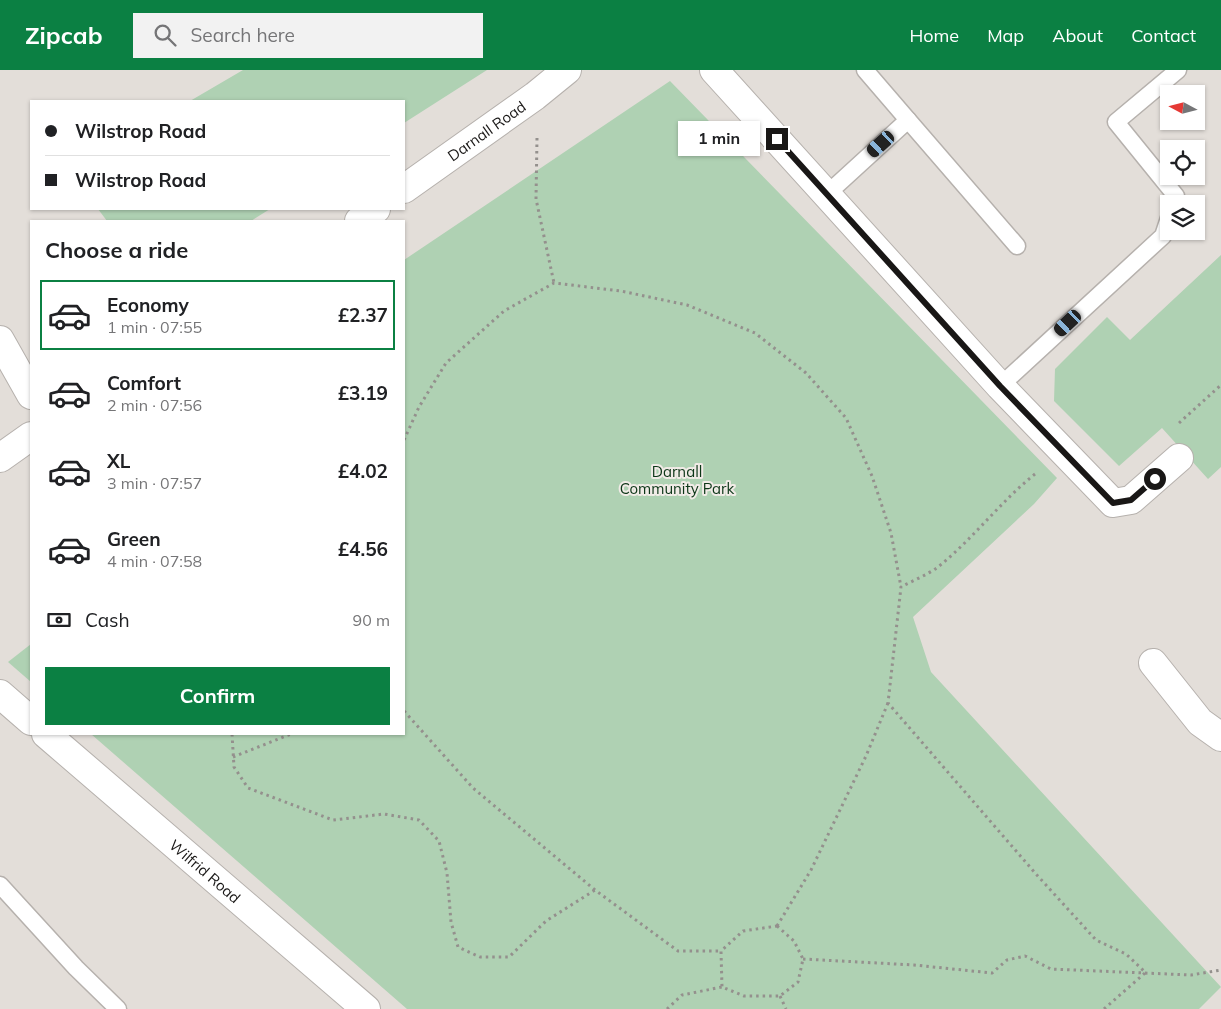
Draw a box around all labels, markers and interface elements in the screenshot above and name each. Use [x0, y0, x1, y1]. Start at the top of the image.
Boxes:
search box [133, 13, 483, 58]
text: Zipcab [25, 20, 103, 50]
icon: search [151, 21, 179, 49]
text: Search here [191, 23, 295, 47]
text: Home [909, 24, 959, 47]
text: Map [987, 24, 1024, 47]
text: About [1052, 24, 1103, 47]
text: Contact [1131, 24, 1196, 47]
north arrow [1160, 85, 1205, 130]
map controls [1160, 85, 1205, 240]
street label: Darnall Road [444, 96, 529, 165]
text: Wilstrop Road [75, 119, 206, 143]
callout: 1 min [677, 122, 760, 156]
text: 1 min [698, 128, 740, 148]
route end [766, 128, 788, 150]
car [864, 128, 897, 160]
button: locate [1160, 140, 1205, 185]
text: Wilstrop Road [75, 168, 206, 192]
button: layers [1160, 195, 1205, 240]
text: Choose a ride [45, 236, 188, 264]
icon: car [47, 293, 92, 338]
text: Economy [107, 293, 189, 317]
text: £2.37 [338, 303, 388, 327]
car [1051, 307, 1084, 339]
text: 1 min · 07:55 [107, 317, 202, 337]
icon: car [47, 371, 92, 416]
text: Comfort [107, 371, 181, 395]
text: £3.19 [338, 381, 388, 405]
text: 2 min · 07:56 [107, 395, 202, 415]
icon: car [47, 449, 92, 494]
text: XL [107, 449, 130, 473]
text: £4.02 [338, 459, 388, 483]
park label: Darnall Community Park [620, 462, 734, 498]
route start [1144, 468, 1166, 490]
text: 3 min · 07:57 [107, 473, 202, 493]
icon: car [47, 527, 92, 572]
text: Green [107, 527, 161, 551]
text: £4.56 [338, 537, 388, 561]
text: 4 min · 07:58 [107, 551, 202, 571]
icon: cash [45, 606, 73, 634]
text: Cash [85, 608, 130, 632]
text: 90 m [353, 610, 390, 630]
button: Confirm [45, 667, 390, 725]
street label: Wilfrid Road [166, 835, 245, 907]

